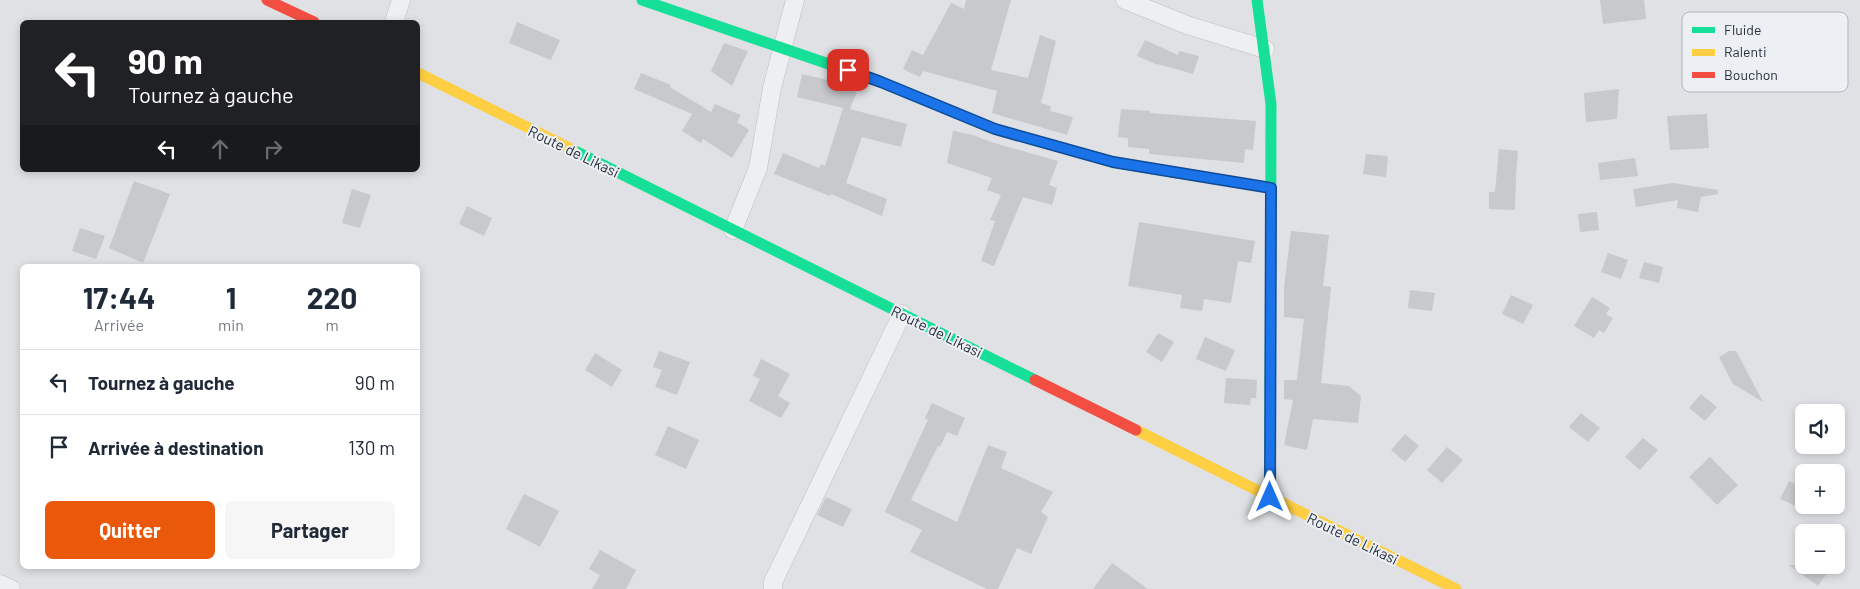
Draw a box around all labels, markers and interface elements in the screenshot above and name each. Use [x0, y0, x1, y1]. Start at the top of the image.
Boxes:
legend [1682, 12, 1848, 92]
text: Fluide [1724, 21, 1761, 38]
text: 90 m [128, 39, 203, 81]
icon: left [45, 40, 110, 105]
text: Ralenti [1724, 43, 1767, 60]
pin [827, 49, 869, 91]
icon: arrive [834, 56, 862, 84]
text: Bouchon [1724, 66, 1778, 83]
text: Tournez à gauche [128, 81, 294, 107]
street label: Route de Likasi [525, 121, 623, 181]
icon: left [153, 135, 181, 163]
icon: ahead [206, 135, 234, 163]
icon: right [259, 135, 287, 163]
text: 17:44 [83, 279, 155, 315]
text: 1 [226, 279, 236, 315]
text: 220 [307, 279, 357, 315]
street label: Route de Likasi [888, 301, 986, 361]
text: Arrivée [94, 315, 144, 334]
text: min [218, 315, 244, 334]
text: m [325, 315, 339, 334]
icon: left [45, 368, 73, 396]
text: Tournez à gauche [88, 371, 235, 394]
text: 90 m [355, 371, 395, 394]
map controls [1795, 404, 1845, 574]
button: sound [1795, 404, 1845, 454]
icon: arrive [45, 433, 73, 461]
text: Arrivée à destination [88, 436, 264, 459]
text: 130 m [348, 436, 395, 459]
button: + [1795, 464, 1845, 514]
position arrow [1243, 470, 1295, 522]
button: Quitter [45, 501, 215, 559]
button: Partager [225, 501, 395, 559]
street label: Route de Likasi [1304, 508, 1402, 568]
button: − [1795, 524, 1845, 574]

